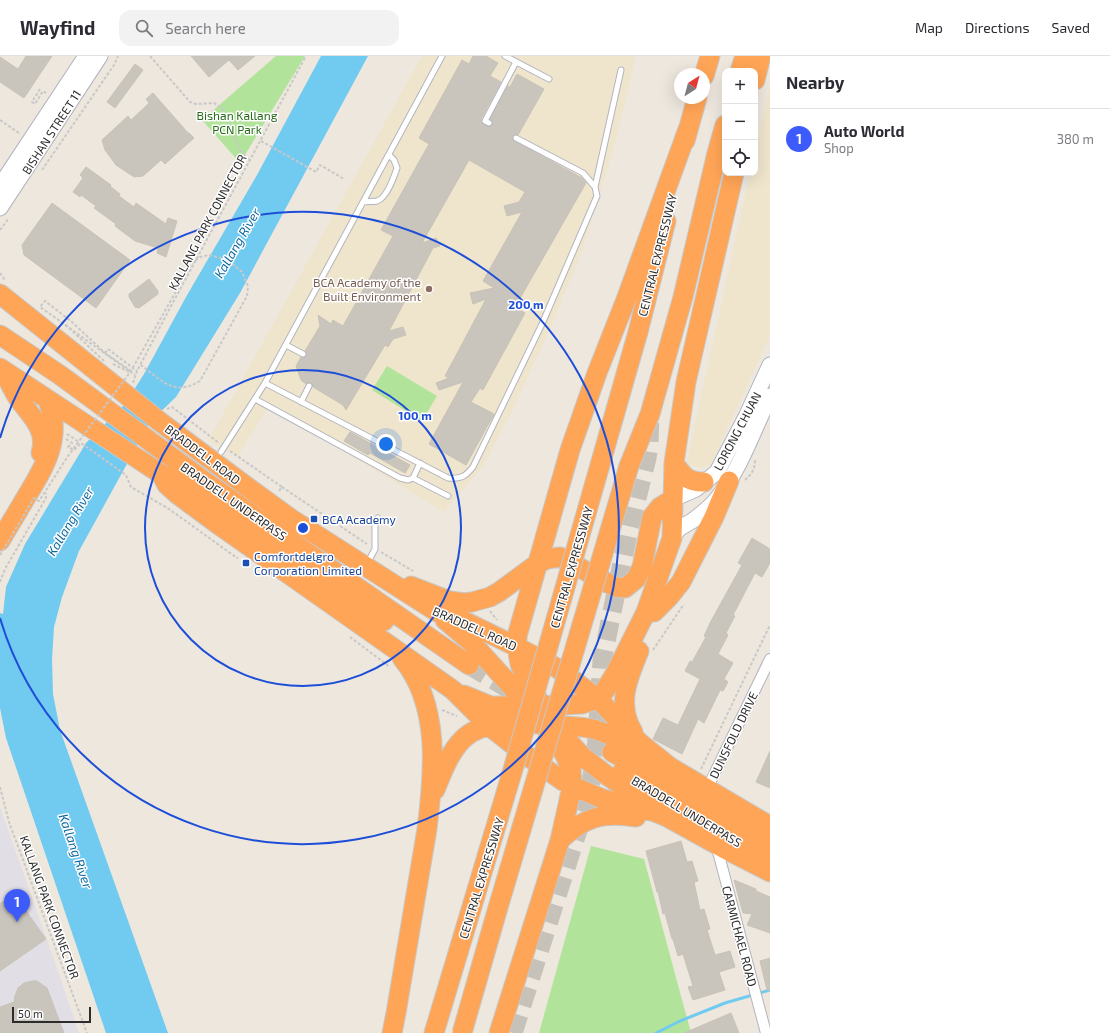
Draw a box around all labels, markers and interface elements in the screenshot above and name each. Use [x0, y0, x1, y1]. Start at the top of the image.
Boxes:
search box [119, 10, 399, 46]
text: Wayfind [20, 16, 95, 39]
icon: search [133, 17, 155, 39]
text: Search here [165, 19, 246, 37]
text: Map [915, 19, 943, 36]
text: Directions [965, 19, 1030, 36]
text: Saved [1052, 19, 1090, 36]
north arrow [674, 68, 710, 104]
map controls [722, 68, 758, 176]
button: + [722, 68, 758, 104]
text: Nearby [786, 72, 844, 92]
street label: BISHAN STREET 11 [19, 87, 83, 177]
button: − [722, 104, 758, 140]
park label: Bishan Kallang PCN Park [197, 108, 278, 136]
text: Auto World [824, 122, 904, 140]
text: 1 [796, 131, 802, 147]
text: 380 m [1057, 131, 1094, 147]
button: locate [722, 140, 758, 176]
text: Shop [824, 140, 854, 156]
street label: KALLANG PARK CONNECTOR [165, 152, 249, 292]
street label: CENTRAL EXPRESSWAY [635, 192, 679, 318]
water label: Kallang River [211, 204, 264, 281]
place label: BCA Academy of the Built Environment [313, 275, 421, 303]
marker: BCA Academy of the Built Environment [424, 284, 434, 294]
text: 200 m [508, 297, 544, 311]
street label: LORONG CHUAN [710, 389, 764, 473]
text: 100 m [398, 408, 432, 422]
street label: BRADDELL ROAD [163, 421, 243, 487]
your location [376, 434, 396, 454]
street label: BRADDELL UNDERPASS [178, 459, 290, 543]
water label: Kallang River [43, 483, 97, 559]
street label: CENTRAL EXPRESSWAY [547, 504, 595, 629]
place label: BCA Academy [322, 512, 397, 526]
marker: BCA Academy [309, 514, 319, 524]
centre of rings [296, 521, 310, 535]
place label: Comfortdelgro Corporation Limited [254, 549, 362, 577]
marker: Comfortdelgro Corporation Limited [241, 558, 251, 568]
street label: BRADDELL ROAD [431, 603, 519, 653]
street label: DUNSFOLD DRIVE [706, 689, 760, 781]
street label: BRADDELL UNDERPASS [629, 773, 745, 850]
water label: Kallang River [56, 811, 97, 891]
street label: CENTRAL EXPRESSWAY [456, 816, 506, 940]
street label: KALLANG PARK CONNECTOR [17, 833, 83, 981]
street label: CARMICHAEL ROAD [720, 884, 760, 988]
pin: 1 [4, 889, 30, 922]
scale bar [12, 1005, 91, 1024]
text: 50 m [18, 1007, 43, 1020]

